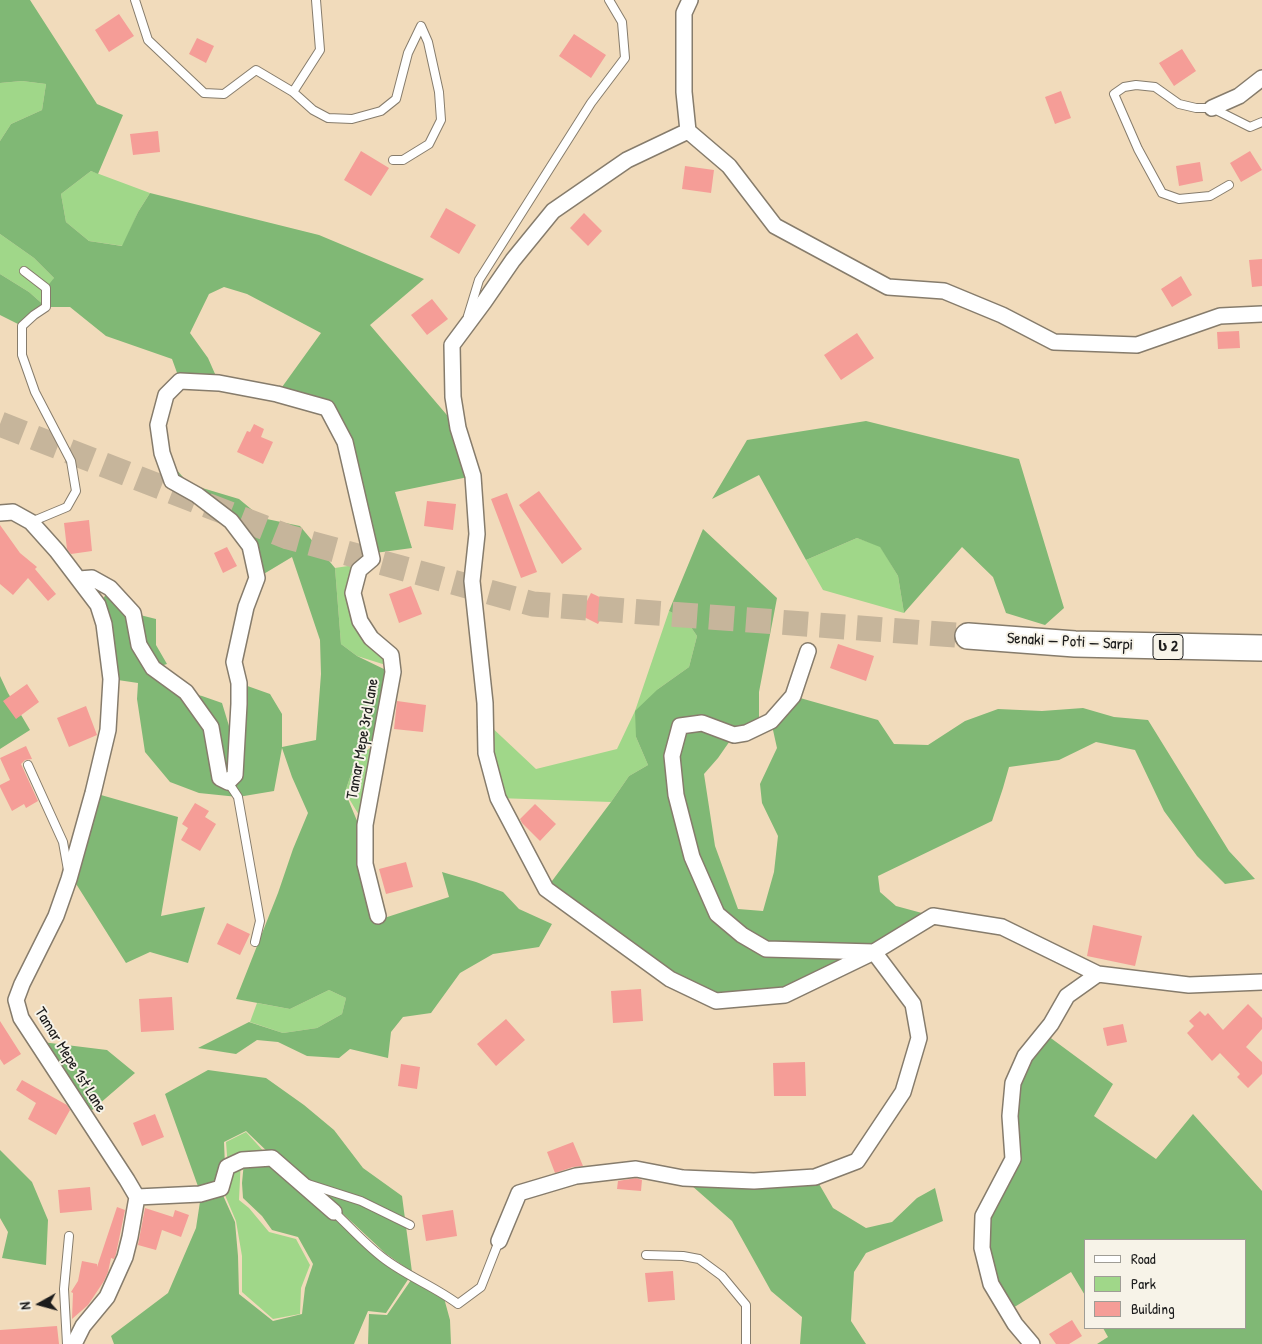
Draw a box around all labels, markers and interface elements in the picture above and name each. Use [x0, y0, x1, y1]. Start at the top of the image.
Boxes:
street label: Senaki — Poti — Sarpi [1006, 629, 1134, 655]
road number: ს 2 [1153, 634, 1183, 660]
street label: Tamar Mepe 3rd Lane [343, 677, 383, 801]
street label: Tamar Mepe 1st Lane [30, 1004, 110, 1116]
legend [1084, 1239, 1247, 1329]
text: Road [1131, 1248, 1156, 1269]
text: Park [1131, 1273, 1156, 1294]
north arrow [15, 1279, 65, 1329]
text: Building [1131, 1298, 1175, 1319]
text: N [15, 1301, 34, 1311]

